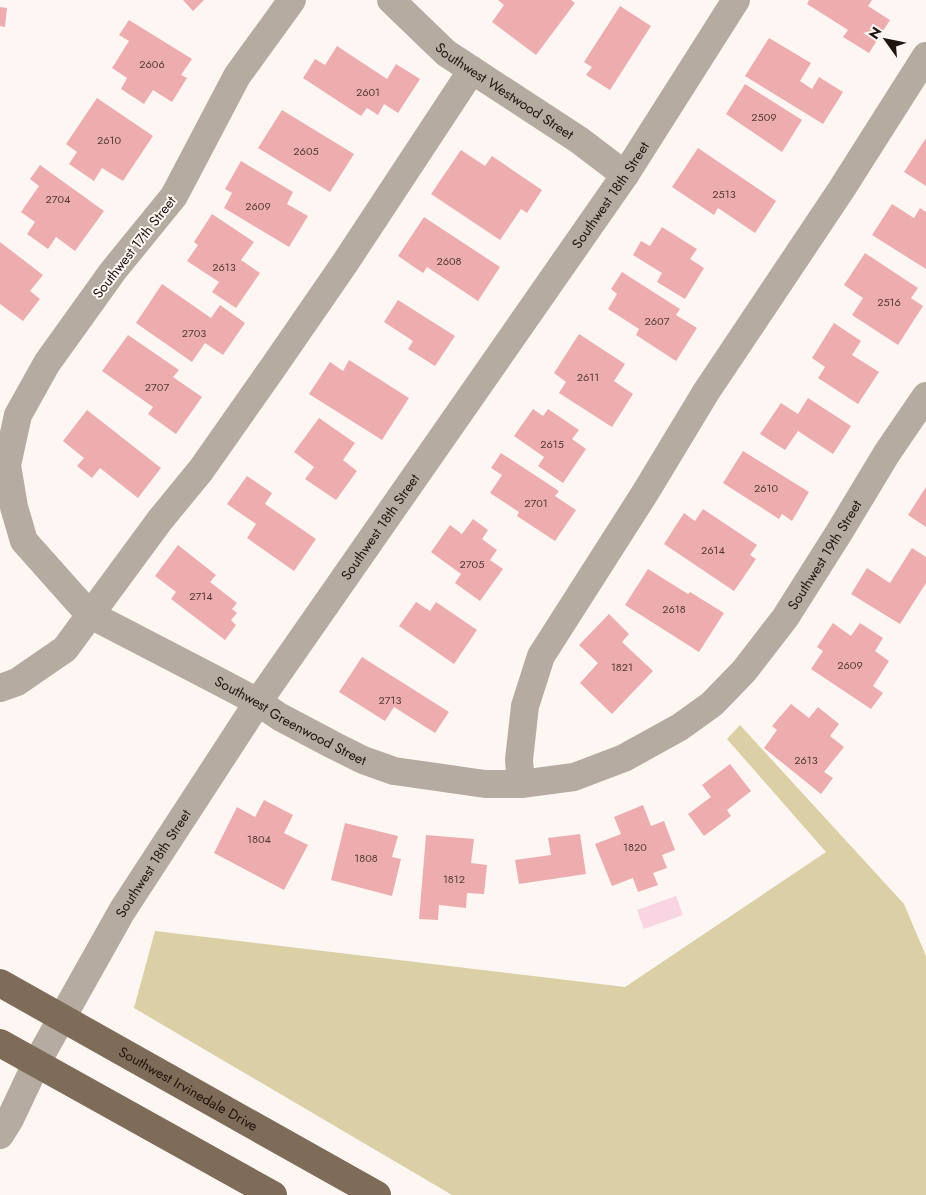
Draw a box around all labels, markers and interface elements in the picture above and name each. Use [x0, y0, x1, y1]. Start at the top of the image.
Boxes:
north arrow [861, 15, 911, 65]
text: N [864, 23, 887, 43]
street label: Southwest Westwood Street [431, 38, 578, 144]
house number: 2606 [139, 56, 165, 72]
house number: 2601 [356, 84, 380, 100]
house number: 2509 [751, 109, 777, 125]
house number: 2610 [97, 132, 121, 148]
street label: Southwest 18th Street [567, 137, 654, 253]
house number: 2605 [293, 143, 319, 159]
house number: 2513 [712, 186, 736, 202]
house number: 2704 [45, 191, 71, 207]
street label: Southwest 17th Street [88, 191, 181, 302]
house number: 2609 [245, 198, 271, 214]
house number: 2608 [436, 253, 462, 269]
house number: 2613 [212, 259, 236, 275]
house number: 2516 [877, 294, 901, 310]
house number: 2607 [645, 313, 670, 329]
house number: 2703 [182, 325, 206, 341]
house number: 2611 [577, 369, 599, 385]
house number: 2707 [145, 379, 169, 395]
house number: 2615 [540, 436, 564, 452]
street label: Southwest 18th Street [336, 469, 424, 584]
house number: 2610 [754, 480, 778, 496]
house number: 2701 [524, 495, 548, 511]
street label: Southwest 19th Street [783, 496, 867, 614]
house number: 2614 [701, 542, 726, 558]
house number: 2705 [460, 556, 484, 572]
house number: 2714 [189, 588, 213, 604]
house number: 2618 [662, 601, 686, 617]
house number: 2609 [837, 657, 863, 673]
house number: 1821 [611, 659, 633, 675]
street label: Southwest Greenwood Street [211, 671, 370, 771]
house number: 2713 [379, 692, 402, 708]
house number: 2613 [794, 752, 818, 768]
street label: Southwest 18th Street [110, 805, 196, 921]
house number: 1804 [247, 831, 272, 847]
house number: 1820 [623, 839, 647, 855]
house number: 1808 [354, 850, 378, 866]
house number: 1812 [443, 871, 465, 887]
street label: Southwest Irvinedale Drive [115, 1042, 261, 1136]

